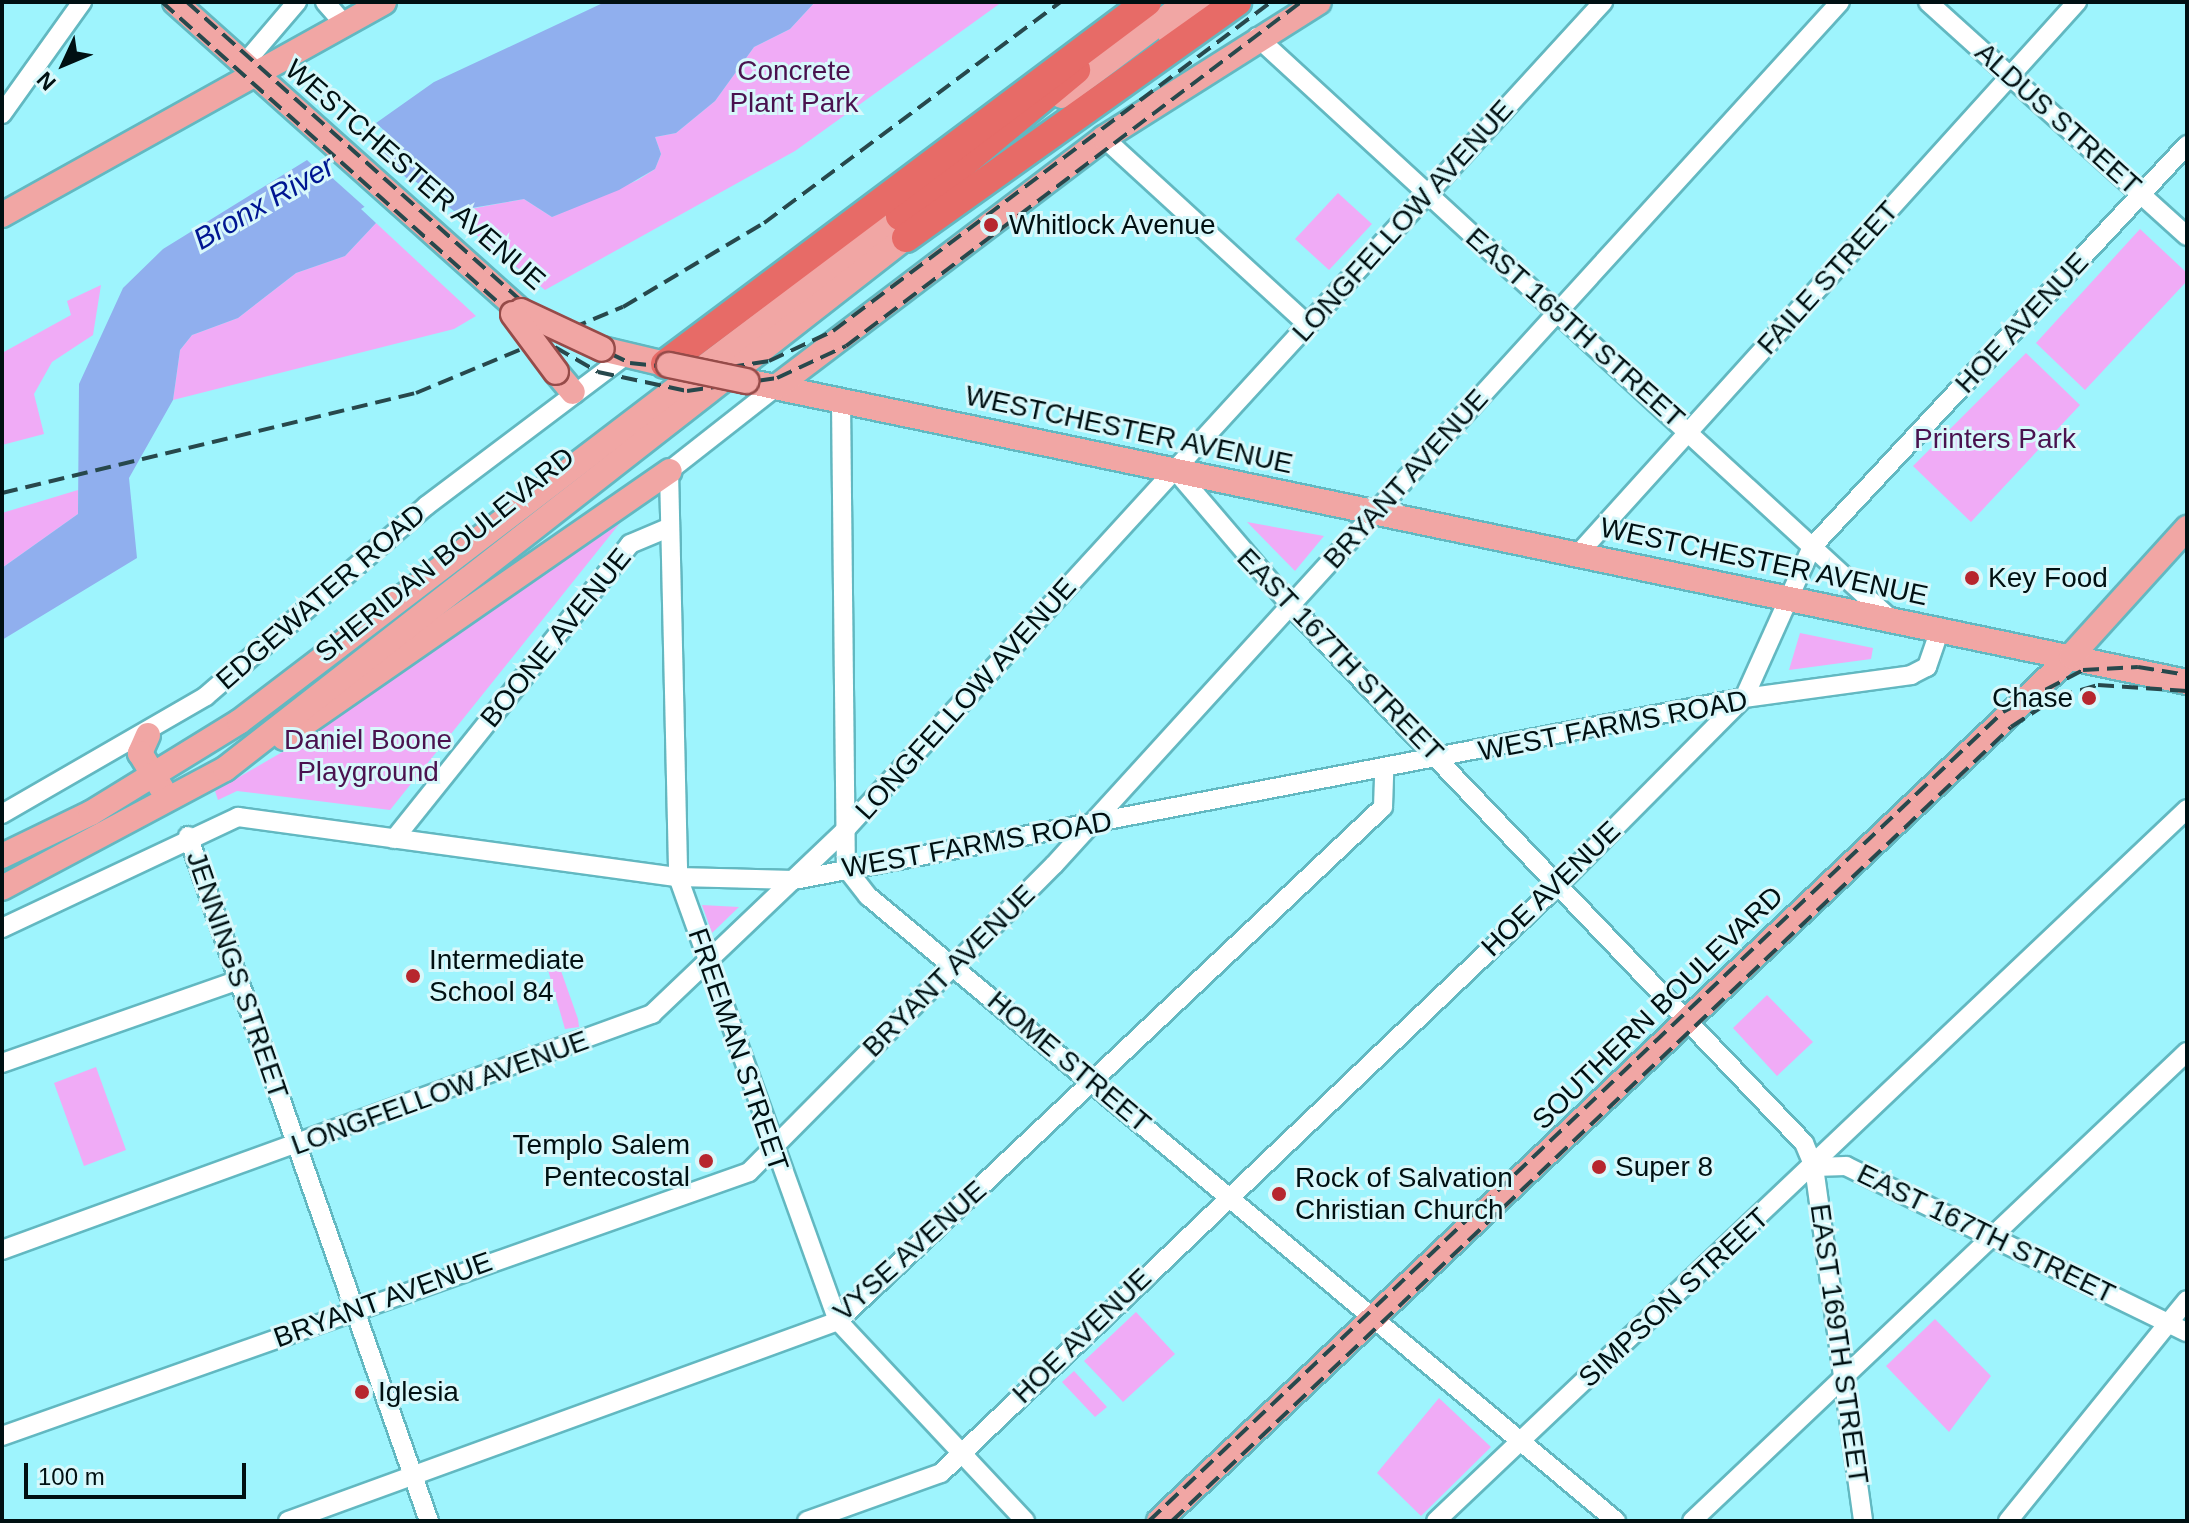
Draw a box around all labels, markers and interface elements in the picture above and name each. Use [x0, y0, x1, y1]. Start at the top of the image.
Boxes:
north arrow [24, 24, 104, 104]
street label: ALDUS STREET [1968, 36, 2148, 202]
street label: WESTCHESTER AVENUE [277, 52, 553, 298]
park label: Concrete Plant Park [729, 54, 859, 120]
text: N [32, 67, 61, 95]
street label: LONGFELLOW AVENUE [1285, 93, 1521, 349]
water label: Bronx River [187, 148, 341, 258]
street label: FAILE STREET [1750, 194, 1906, 362]
place label: Whitlock Avenue [1009, 208, 1217, 242]
marker: Whitlock Avenue [980, 214, 1002, 236]
street label: EAST 165TH STREET [1459, 221, 1691, 435]
street label: HOE AVENUE [1948, 245, 2096, 401]
street label: WESTCHESTER AVENUE [961, 379, 1297, 481]
street label: BRYANT AVENUE [1316, 382, 1496, 576]
park label: Printers Park [1914, 422, 2076, 456]
street label: SHERIDAN BOULEVARD [309, 440, 581, 670]
street label: EDGEWATER ROAD [210, 497, 432, 697]
street label: WESTCHESTER AVENUE [1596, 511, 1932, 613]
street label: BOONE AVENUE [473, 541, 639, 735]
street label: EAST 167TH STREET [1230, 541, 1450, 769]
place label: Key Food [1988, 561, 2108, 595]
marker: Key Food [1963, 569, 1981, 587]
street label: LONGFELLOW AVENUE [848, 571, 1084, 827]
place label: Chase [1992, 681, 2073, 715]
street label: WEST FARMS ROAD [1475, 683, 1751, 769]
marker: Chase [2080, 689, 2098, 707]
park label: Daniel Boone Playground [284, 723, 452, 789]
street label: WEST FARMS ROAD [839, 805, 1115, 885]
street label: HOE AVENUE [1474, 814, 1628, 964]
street label: JENNINGS STREET [179, 847, 295, 1103]
street label: BRYANT AVENUE [855, 877, 1043, 1065]
street label: SOUTHERN BOULEVARD [1526, 879, 1790, 1137]
street label: FREEMAN STREET [681, 924, 795, 1176]
place label: Intermediate School 84 [429, 943, 585, 1009]
marker: Intermediate School 84 [404, 967, 422, 985]
street label: HOME STREET [981, 984, 1157, 1140]
street label: LONGFELLOW AVENUE [286, 1023, 594, 1163]
place label: Templo Salem Pentecostal [513, 1128, 690, 1194]
place label: Super 8 [1615, 1150, 1713, 1184]
marker: Templo Salem Pentecostal [697, 1152, 715, 1170]
street label: EAST 167TH STREET [1851, 1157, 2121, 1311]
marker: Super 8 [1590, 1158, 1608, 1176]
place label: Rock of Salvation Christian Church [1295, 1161, 1513, 1227]
street label: VYSE AVENUE [826, 1173, 994, 1329]
marker: Rock of Salvation Christian Church [1270, 1185, 1288, 1203]
street label: SIMPSON STREET [1572, 1201, 1776, 1395]
street label: EAST 169TH STREET [1803, 1201, 1875, 1487]
street label: BRYANT AVENUE [268, 1245, 498, 1355]
street label: HOE AVENUE [1005, 1261, 1159, 1411]
place label: Iglesia [378, 1375, 459, 1409]
marker: Iglesia [353, 1383, 371, 1401]
scale bar [28, 1447, 250, 1497]
text: 100 m [38, 1463, 105, 1490]

